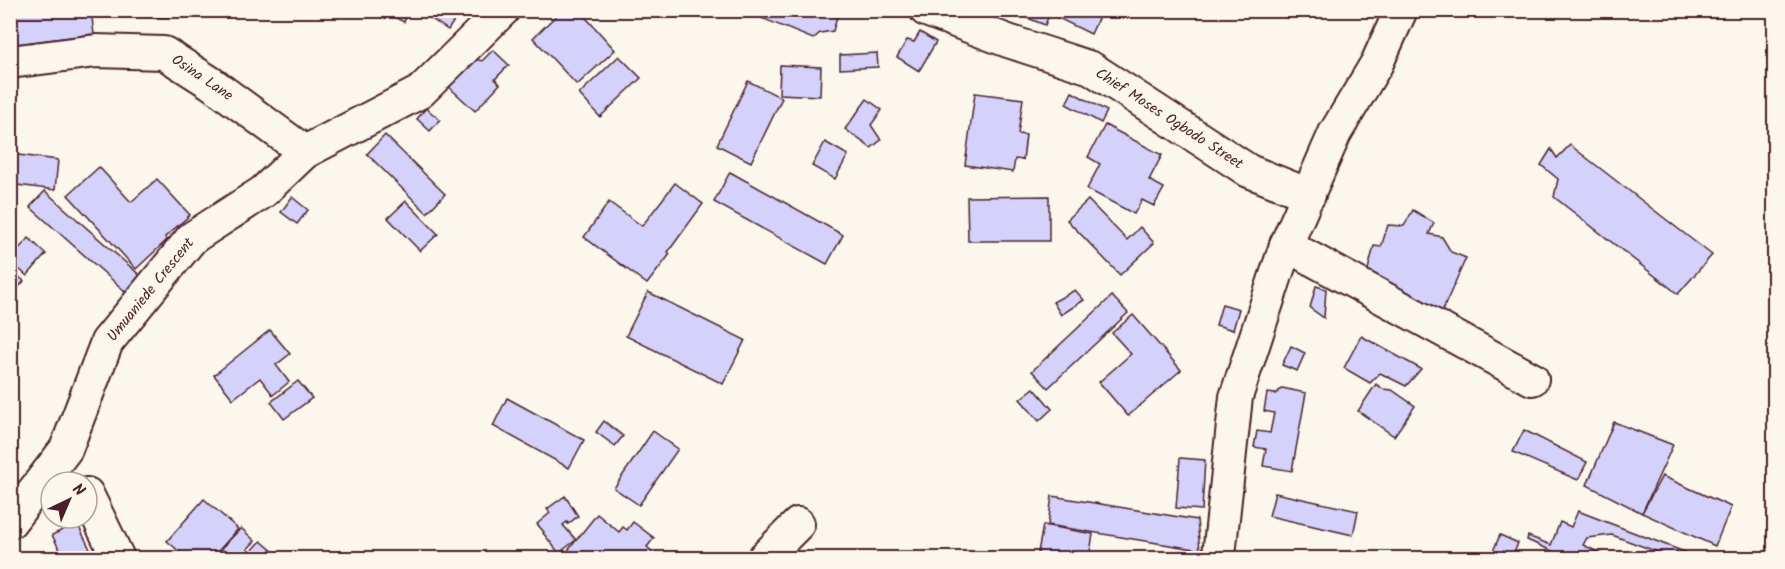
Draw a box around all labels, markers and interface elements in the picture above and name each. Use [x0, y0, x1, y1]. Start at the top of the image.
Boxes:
street label: Osina Lane [166, 48, 238, 108]
street label: Chief Moses Ogbodo Street [1090, 62, 1248, 176]
street label: Umuaniede Crescent [101, 233, 201, 347]
north arrow [39, 470, 99, 530]
text: N [66, 478, 91, 503]

